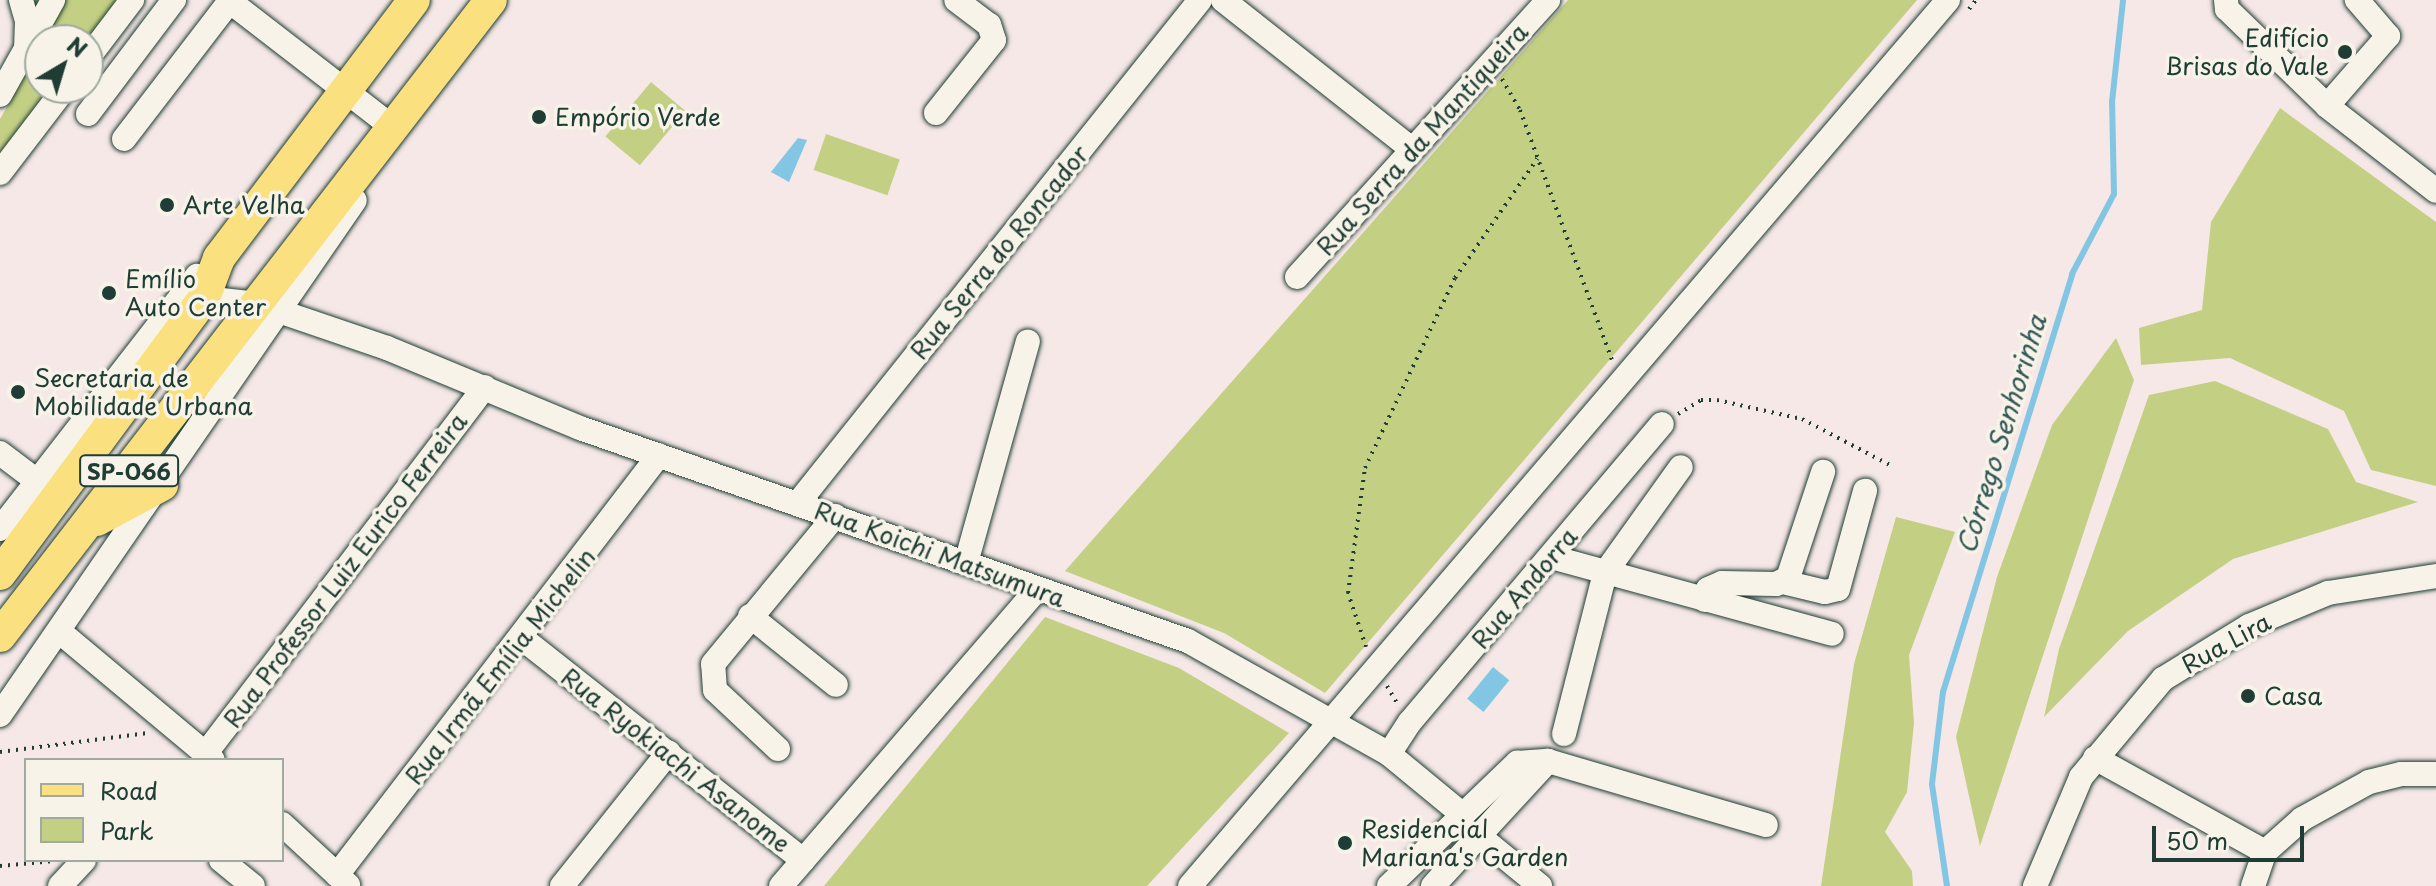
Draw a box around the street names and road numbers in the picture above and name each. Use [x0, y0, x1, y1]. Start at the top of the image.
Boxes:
street label: Rua Serra da Mantiqueira [1310, 17, 1534, 261]
street label: Rua Serra do Roncador [903, 138, 1095, 366]
street label: Rua Professor Luiz Eurico Ferreira [216, 405, 474, 735]
road number: SP-066 [79, 453, 179, 489]
street label: Rua Koichi Matsumura [811, 495, 1069, 613]
street label: Rua Andorra [1465, 521, 1583, 655]
street label: Rua Irmã Emília Michelin [399, 542, 601, 790]
street label: Rua Lira [2176, 607, 2276, 679]
street label: Rua Ryokiachi Asanome [556, 662, 796, 858]

